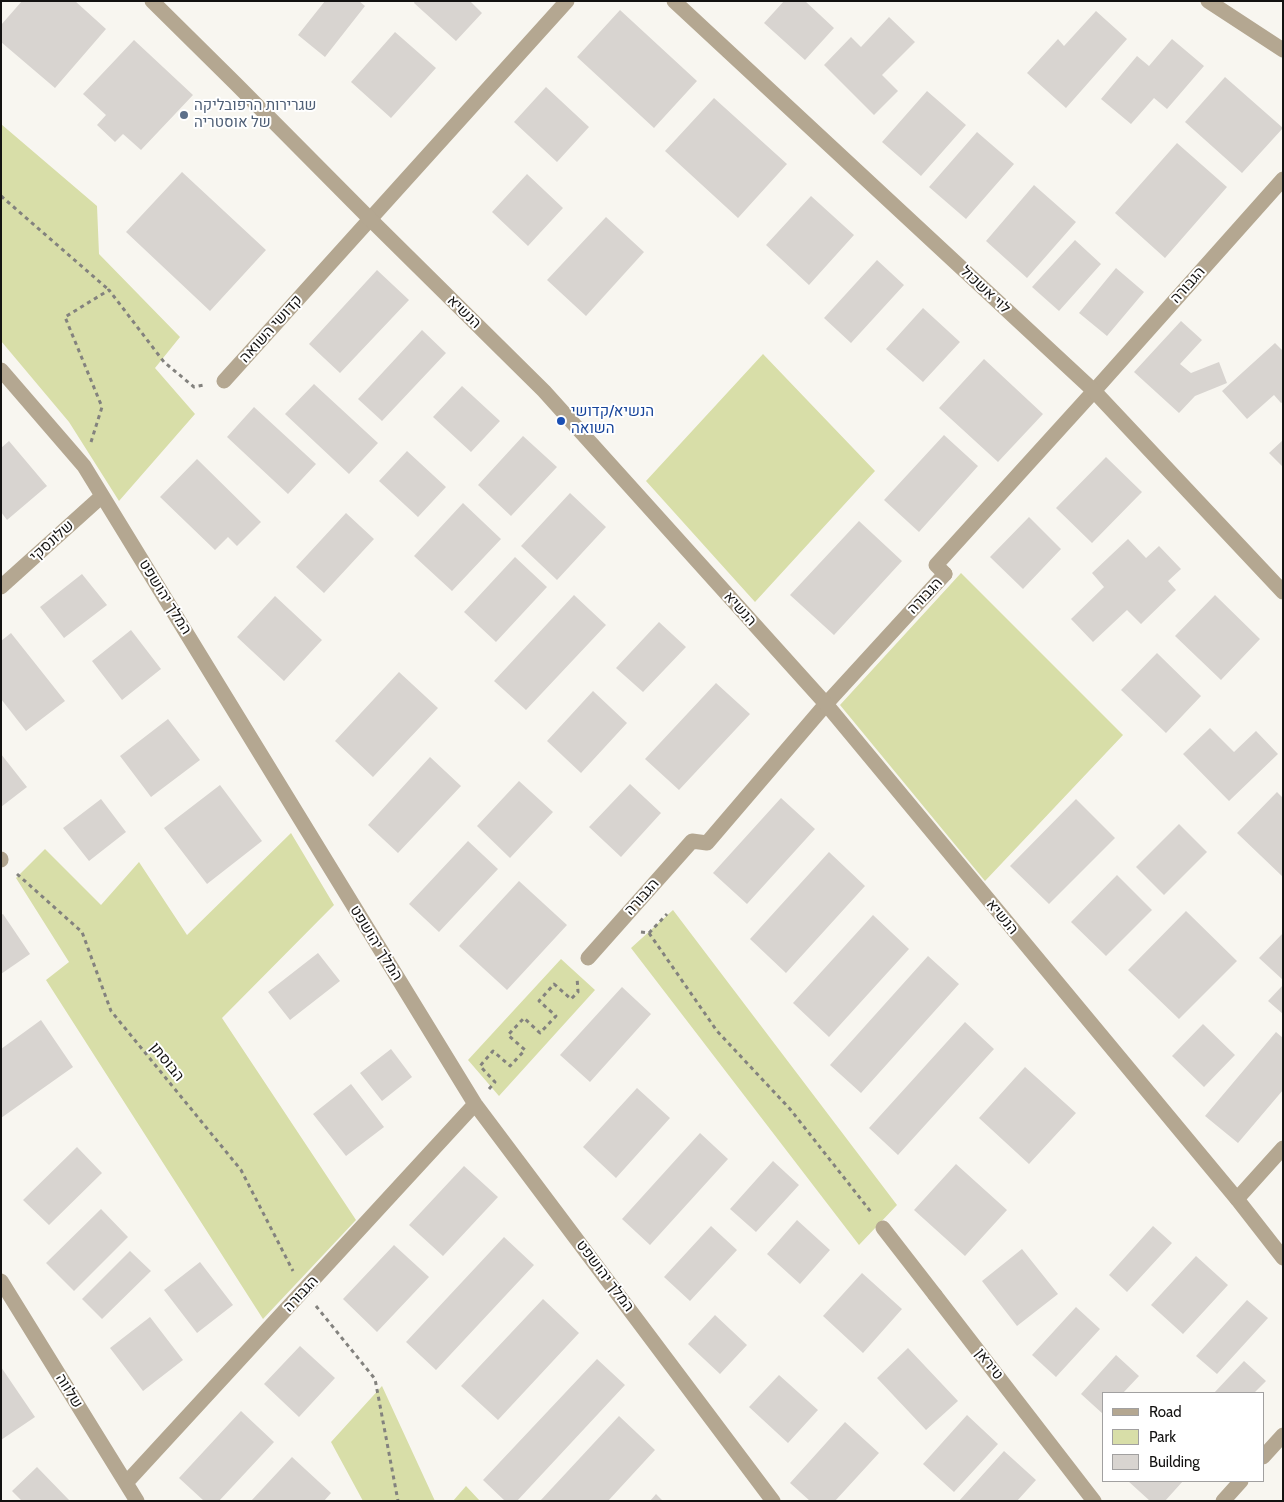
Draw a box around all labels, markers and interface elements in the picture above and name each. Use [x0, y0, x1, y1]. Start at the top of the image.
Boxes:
place label: שגרירות הרפובליקה של אוסטריה [194, 97, 316, 132]
marker: שגרירות הרפובליקה של אוסטריה [178, 109, 190, 121]
street label: לוי אשכול [956, 262, 1014, 318]
street label: הגבורה [1167, 263, 1209, 307]
street label: קדושי השואה [236, 291, 306, 367]
street label: הנשיא [443, 292, 485, 332]
place label: הנשיא/קדושי השואה [571, 403, 654, 438]
marker: הנשיא/קדושי השואה [555, 415, 567, 427]
street label: שלונסקי [26, 517, 78, 565]
street label: המלך יהושפט [135, 556, 195, 638]
street label: הגבורה [904, 574, 946, 618]
street label: הנשיא [720, 588, 760, 630]
street label: הגבורה [621, 875, 663, 919]
street label: הנשיא [982, 896, 1022, 938]
street label: המלך יהושפט [346, 902, 406, 984]
street label: הבוסתן [146, 1039, 188, 1085]
street label: המלך יהושפט [572, 1237, 638, 1315]
street label: הגבורה [280, 1272, 322, 1316]
street label: טיראן [971, 1345, 1007, 1383]
street label: שלווה [51, 1370, 87, 1412]
legend [1102, 1392, 1264, 1482]
text: Road [1149, 1403, 1182, 1421]
text: Park [1149, 1428, 1176, 1446]
text: Building [1149, 1453, 1200, 1471]

